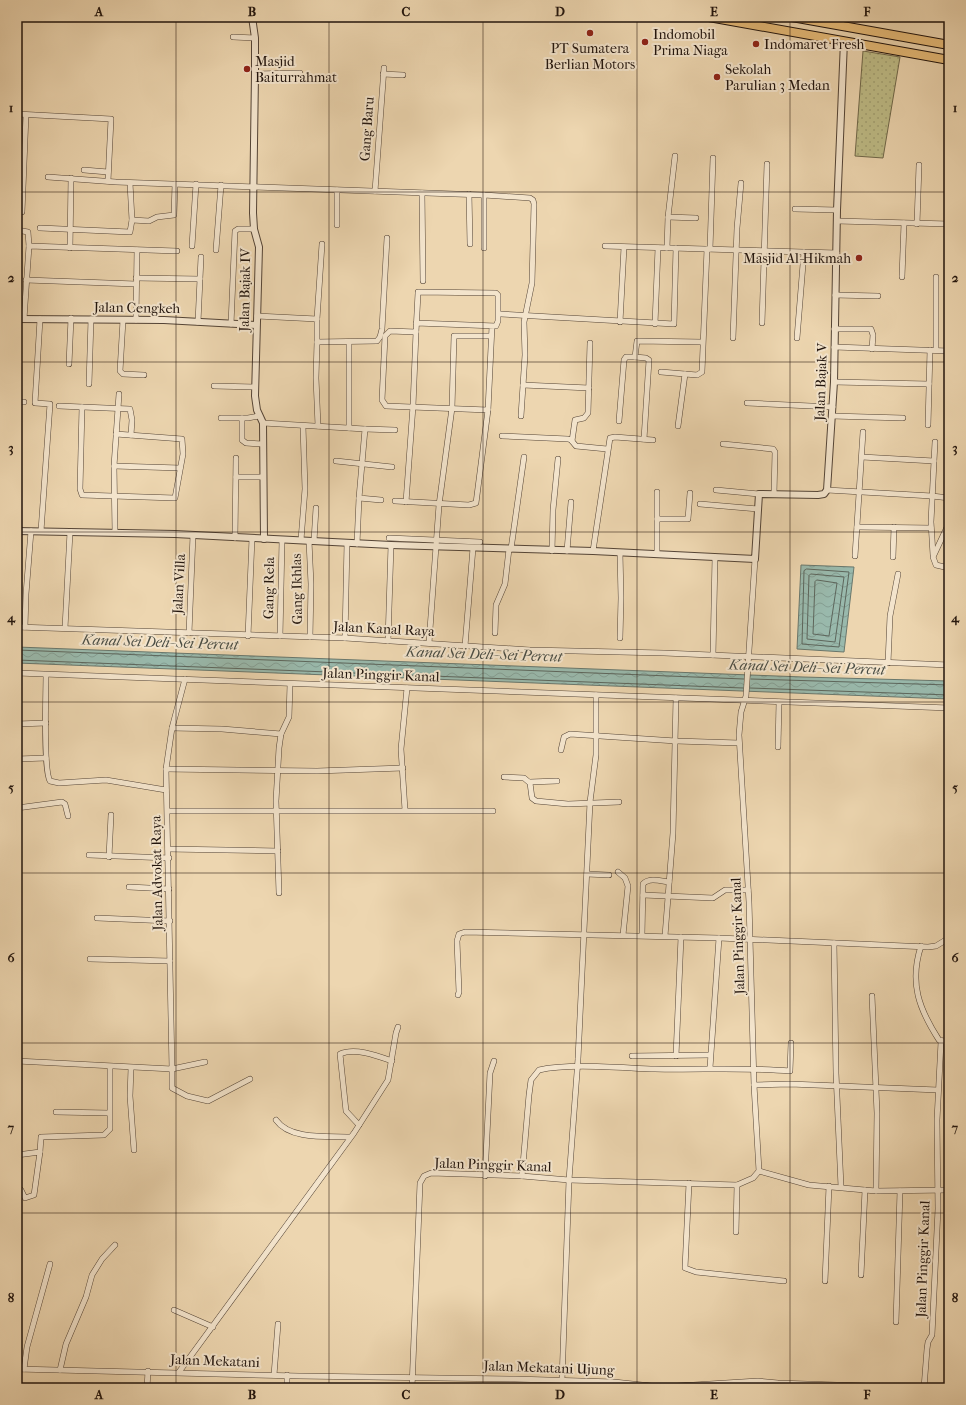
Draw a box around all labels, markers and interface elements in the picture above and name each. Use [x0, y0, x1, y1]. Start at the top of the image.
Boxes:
text: A [94, 4, 104, 19]
text: B [248, 4, 257, 19]
text: C [402, 4, 411, 19]
text: D [555, 4, 565, 19]
text: E [710, 4, 718, 19]
text: F [863, 4, 871, 19]
place label: Indomobil Prima Niaga [653, 26, 728, 59]
marker: PT Sumatera Berlian Motors [585, 28, 595, 38]
place label: Indomaret Fresh [764, 36, 865, 53]
marker: Indomobil Prima Niaga [640, 37, 650, 47]
marker: Indomaret Fresh [751, 39, 761, 49]
place label: PT Sumatera Berlian Motors [545, 40, 635, 73]
place label: Masjid Baiturrahmat [255, 53, 337, 86]
place label: Sekolah Parulian 3 Medan [725, 61, 830, 94]
marker: Masjid Baiturrahmat [242, 64, 252, 74]
marker: Sekolah Parulian 3 Medan [712, 72, 722, 82]
street label: Gang Baru [356, 96, 378, 162]
text: 1 [9, 100, 14, 115]
text: 1 [953, 100, 958, 115]
street label: Jalan Bajak IV [236, 247, 254, 333]
place label: Masjid Al-Hikmah [743, 250, 851, 267]
marker: Masjid Al-Hikmah [854, 253, 864, 263]
text: 2 [8, 270, 15, 285]
text: 2 [952, 270, 959, 285]
street label: Jalan Cengkeh [93, 299, 181, 317]
street label: Jalan Bajak V [811, 342, 831, 422]
text: 3 [8, 440, 14, 456]
text: 3 [952, 440, 958, 456]
street label: Jalan Villa [169, 553, 189, 616]
street label: Gang Ikhlas [288, 553, 306, 625]
street label: Gang Rela [260, 556, 278, 619]
text: 4 [6, 610, 16, 626]
text: 4 [950, 610, 960, 626]
street label: Jalan Kanal Raya [332, 618, 436, 640]
water label: Kanal Sei Deli–Sei Percut [80, 630, 240, 654]
water label: Kanal Sei Deli–Sei Percut [404, 642, 564, 666]
water label: Kanal Sei Deli–Sei Percut [727, 655, 887, 679]
street label: Jalan Pinggir Kanal [321, 664, 440, 686]
text: 5 [8, 780, 14, 795]
text: 5 [952, 780, 958, 795]
street label: Jalan Advokat Raya [147, 815, 167, 932]
street label: Jalan Pinggir Kanal [727, 877, 749, 996]
text: 6 [7, 950, 15, 965]
text: 6 [951, 950, 959, 965]
text: 7 [7, 1120, 15, 1135]
text: 7 [951, 1120, 959, 1135]
street label: Jalan Pinggir Kanal [433, 1154, 552, 1176]
street label: Jalan Pinggir Kanal [912, 1200, 934, 1319]
text: 8 [8, 1290, 15, 1305]
text: 8 [952, 1290, 959, 1305]
street label: Jalan Mekatani [169, 1351, 260, 1371]
street label: Jalan Mekatani Ujung [482, 1357, 615, 1379]
text: A [94, 1387, 104, 1402]
text: B [248, 1387, 257, 1402]
text: C [402, 1387, 411, 1402]
text: D [555, 1387, 565, 1402]
text: E [710, 1387, 718, 1402]
text: F [863, 1387, 871, 1402]

